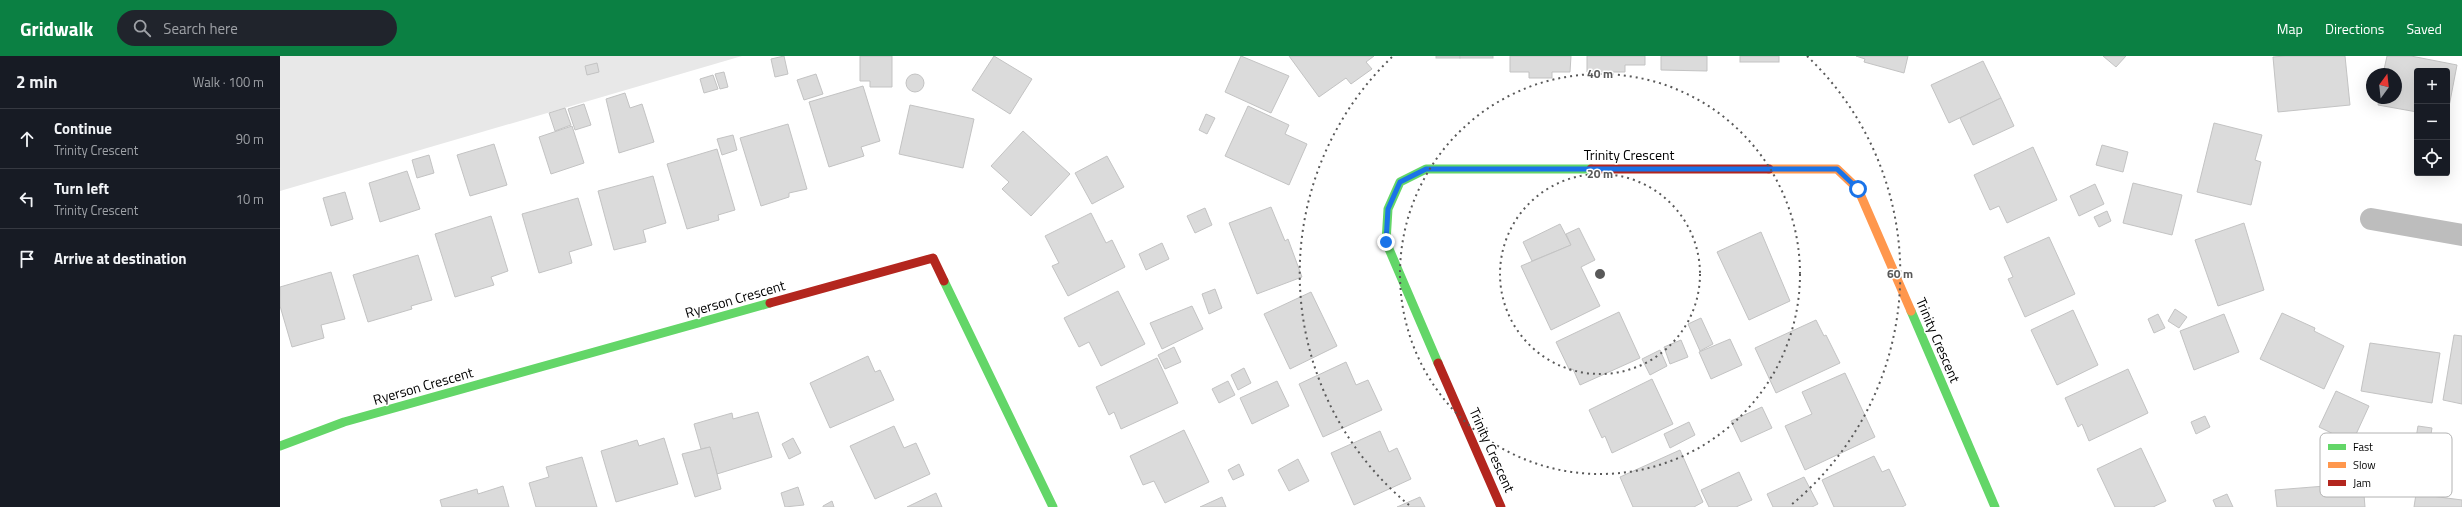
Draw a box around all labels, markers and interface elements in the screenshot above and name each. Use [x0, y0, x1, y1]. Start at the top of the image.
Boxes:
search box [117, 10, 397, 46]
text: Gridwalk [20, 14, 93, 43]
icon: search [131, 17, 153, 39]
text: Search here [163, 17, 238, 40]
text: Map [2277, 18, 2303, 39]
text: Directions [2325, 18, 2384, 39]
text: Saved [2406, 18, 2442, 39]
text: 40 m [1587, 64, 1613, 83]
north arrow [2366, 68, 2402, 104]
map controls [2414, 68, 2450, 176]
button: + [2414, 68, 2450, 104]
text: 2 min [16, 69, 57, 95]
text: Walk · 100 m [193, 72, 264, 92]
button: − [2414, 104, 2450, 140]
text: Continue [54, 117, 112, 140]
icon: ahead [16, 128, 38, 150]
text: 90 m [236, 129, 264, 149]
text: Trinity Crescent [54, 140, 138, 160]
button: locate [2414, 140, 2450, 176]
street label: Trinity Crescent [1584, 144, 1674, 165]
text: 20 m [1587, 164, 1613, 183]
text: Turn left [54, 177, 109, 200]
route start [1849, 180, 1867, 198]
icon: left [16, 188, 38, 210]
text: 10 m [236, 189, 264, 209]
text: Trinity Crescent [54, 200, 138, 220]
route end [1377, 233, 1395, 251]
text: Arrive at destination [54, 247, 187, 270]
icon: arrive [16, 248, 38, 270]
text: 60 m [1887, 264, 1913, 283]
centre of rings [1593, 267, 1607, 281]
street label: Ryerson Crescent [682, 274, 787, 323]
street label: Trinity Crescent [1911, 294, 1966, 386]
street label: Ryerson Crescent [370, 361, 475, 410]
street label: Trinity Crescent [1464, 404, 1521, 496]
legend [2320, 433, 2452, 497]
text: Fast [2353, 439, 2373, 455]
text: Slow [2353, 457, 2376, 473]
text: Jam [2353, 475, 2371, 491]

